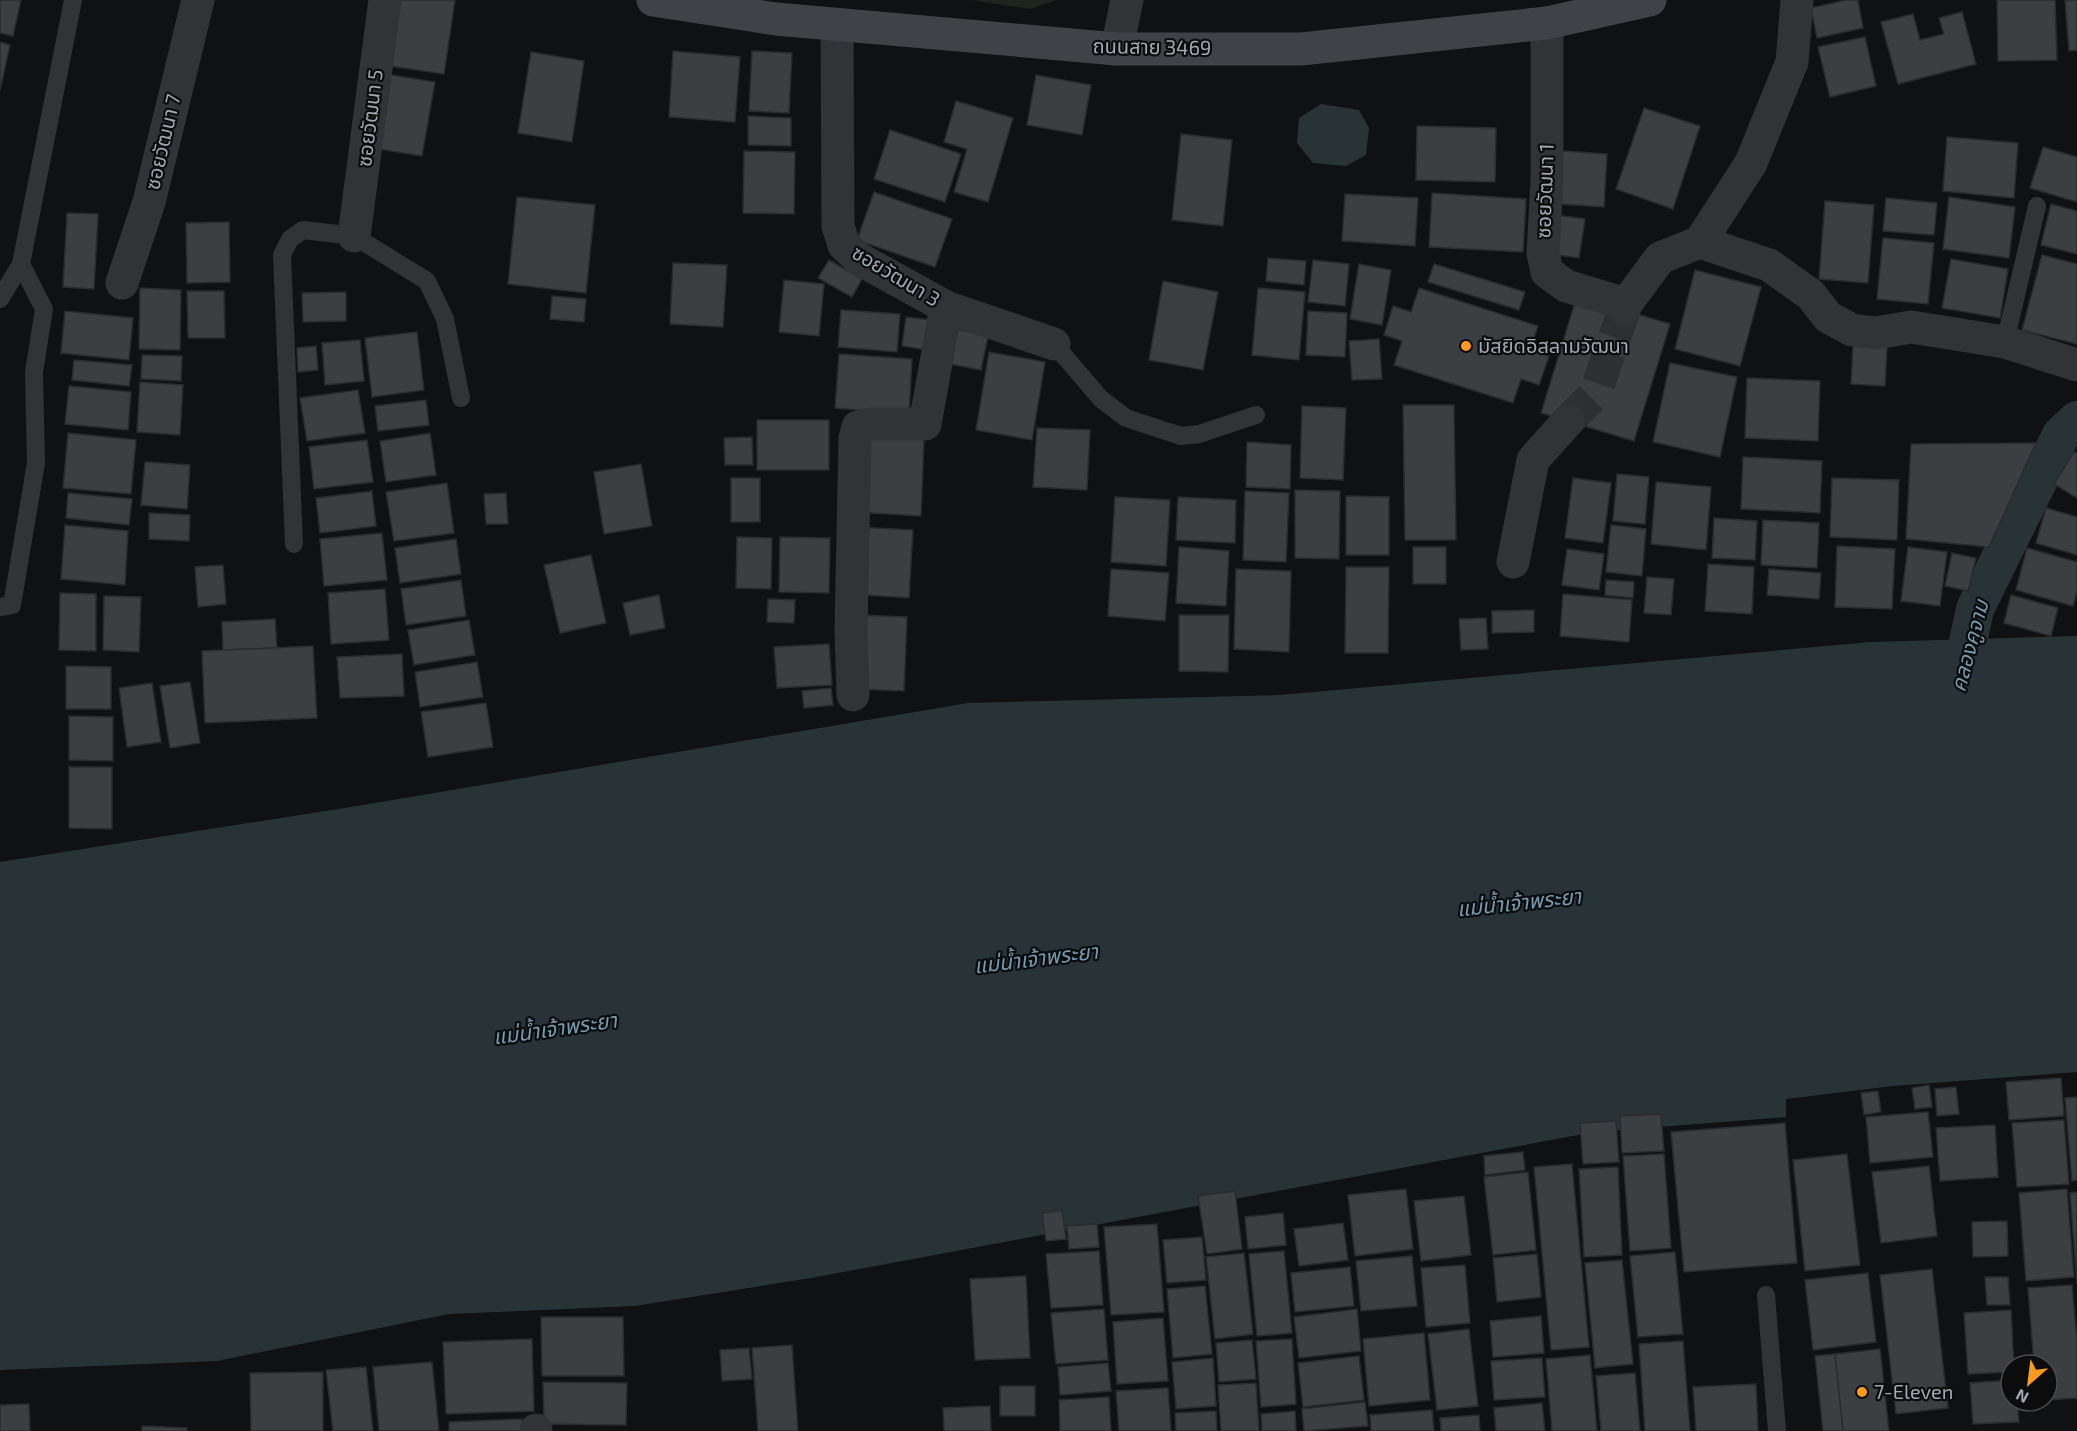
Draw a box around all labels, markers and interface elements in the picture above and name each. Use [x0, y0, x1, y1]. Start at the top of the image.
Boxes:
street label: ถนนสาย 3469 [1092, 33, 1212, 59]
street label: ซอยวัฒนา 5 [351, 68, 387, 168]
street label: ซอยวัฒนา 7 [139, 92, 185, 192]
street label: ซอยวัฒนา 1 [1530, 143, 1558, 239]
street label: ซอยวัฒนา 3 [848, 240, 945, 311]
place label: มัสยิดอิสลามวัฒนา [1478, 333, 1629, 357]
marker: มัสยิดอิสลามวัฒนา [1459, 339, 1473, 353]
water label: คลองคูจาม [1944, 595, 1995, 695]
water label: แม่น้ำเจ้าพระยา [1456, 881, 1583, 920]
water label: แม่น้ำเจ้าพระยา [972, 936, 1101, 978]
water label: แม่น้ำเจ้าพระยา [491, 1005, 620, 1049]
north arrow [1999, 1353, 2059, 1413]
place label: 7-Eleven [1874, 1379, 1953, 1403]
marker: 7-Eleven [1855, 1385, 1869, 1399]
text: N [2012, 1386, 2031, 1408]

